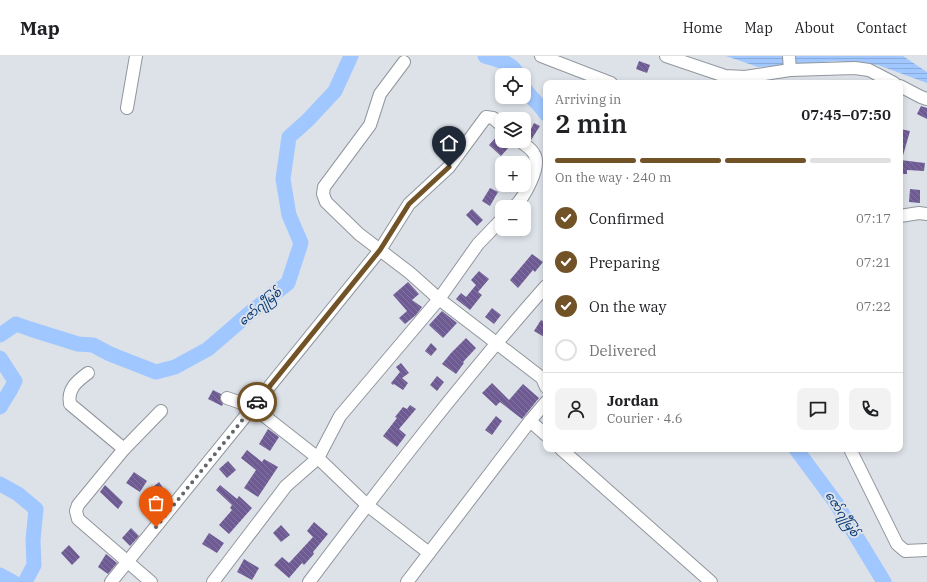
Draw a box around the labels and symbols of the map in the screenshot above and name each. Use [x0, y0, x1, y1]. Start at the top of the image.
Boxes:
pin [432, 126, 466, 167]
water label: ဇော်ဂျီမြစ် [234, 283, 287, 331]
courier [237, 382, 277, 422]
pin [139, 486, 173, 527]
water label: ဇော်ဂျီမြစ် [820, 488, 864, 542]

